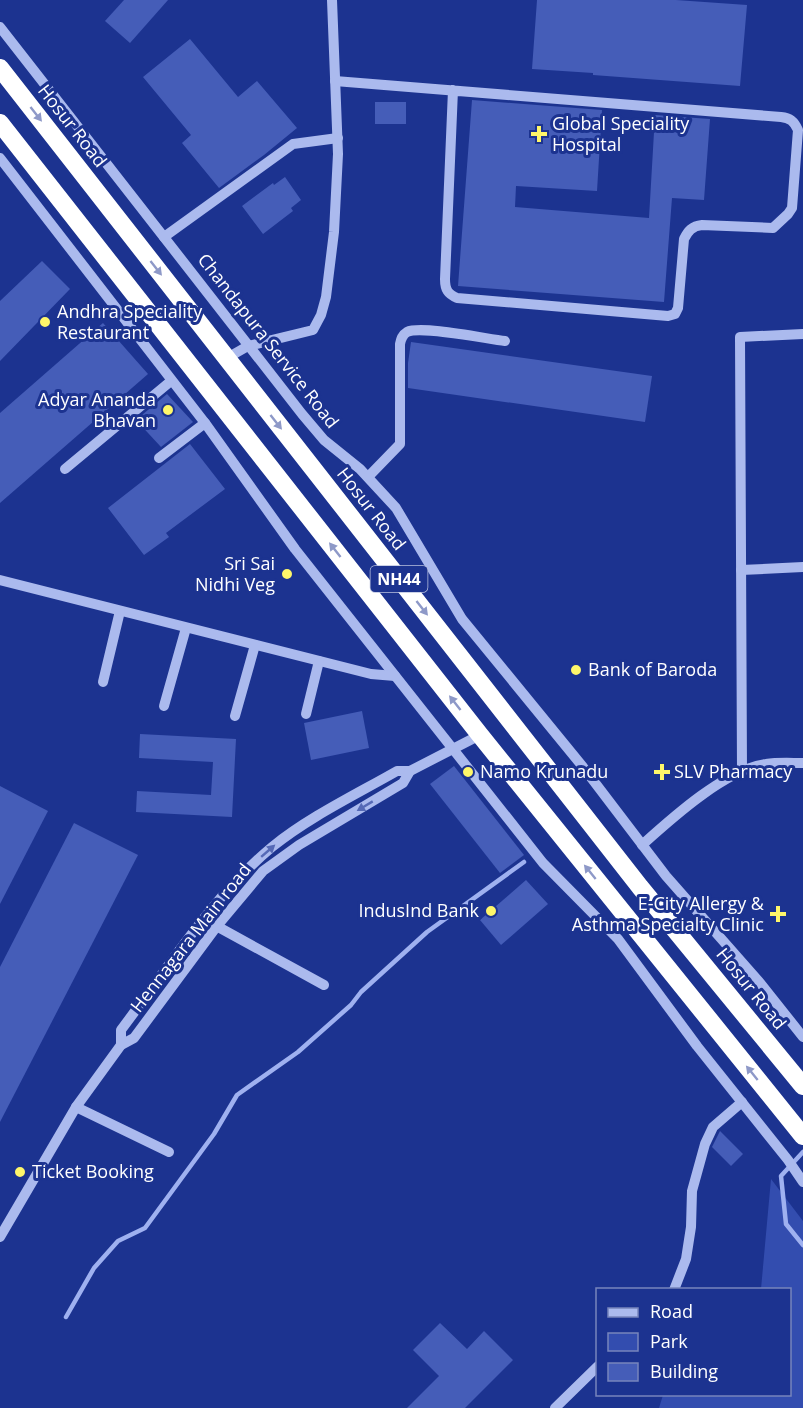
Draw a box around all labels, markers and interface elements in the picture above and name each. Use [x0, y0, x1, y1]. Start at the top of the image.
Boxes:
street label: Hosur Road [33, 79, 113, 172]
one-way arrow [30, 106, 42, 122]
place label: Global Speciality Hospital [552, 111, 690, 156]
marker: Global Speciality Hospital [530, 125, 548, 143]
street label: Chandapura Service Road [193, 248, 345, 433]
one-way arrow [150, 260, 163, 276]
place label: Andhra Speciality Restaurant [57, 299, 203, 344]
marker: Andhra Speciality Restaurant [38, 315, 52, 329]
place label: Adyar Ananda Bhavan [38, 387, 156, 432]
marker: Adyar Ananda Bhavan [161, 403, 175, 417]
one-way arrow [270, 414, 282, 429]
street label: Hosur Road [332, 462, 412, 555]
one-way arrow [329, 542, 341, 557]
place label: Sri Sai Nidhi Veg [195, 551, 275, 596]
road number: NH44 [370, 566, 428, 592]
marker: Sri Sai Nidhi Veg [280, 567, 294, 581]
one-way arrow [416, 601, 428, 616]
place label: Bank of Baroda [588, 657, 717, 681]
marker: Bank of Baroda [569, 663, 583, 677]
one-way arrow [449, 695, 462, 711]
place label: Namo Krunadu [480, 759, 608, 783]
place label: SLV Pharmacy [674, 759, 793, 783]
marker: Namo Krunadu [461, 765, 475, 779]
marker: SLV Pharmacy [655, 765, 669, 779]
one-way arrow [356, 801, 373, 811]
one-way arrow [260, 845, 275, 858]
street label: Hennagara Main road [124, 858, 256, 1017]
one-way arrow [583, 864, 596, 880]
place label: E-City Allergy & Asthma Specialty Clinic [572, 891, 765, 936]
place label: IndusInd Bank [358, 898, 480, 922]
marker: IndusInd Bank [484, 904, 498, 918]
marker: E-City Allergy & Asthma Specialty Clinic [769, 905, 787, 923]
street label: Hosur Road [711, 942, 792, 1034]
one-way arrow [745, 1065, 758, 1081]
place label: Ticket Booking [32, 1159, 154, 1183]
marker: Ticket Booking [13, 1165, 27, 1179]
legend [596, 1288, 791, 1396]
text: Road [650, 1299, 693, 1323]
text: Park [650, 1329, 688, 1353]
text: Building [650, 1359, 718, 1383]

